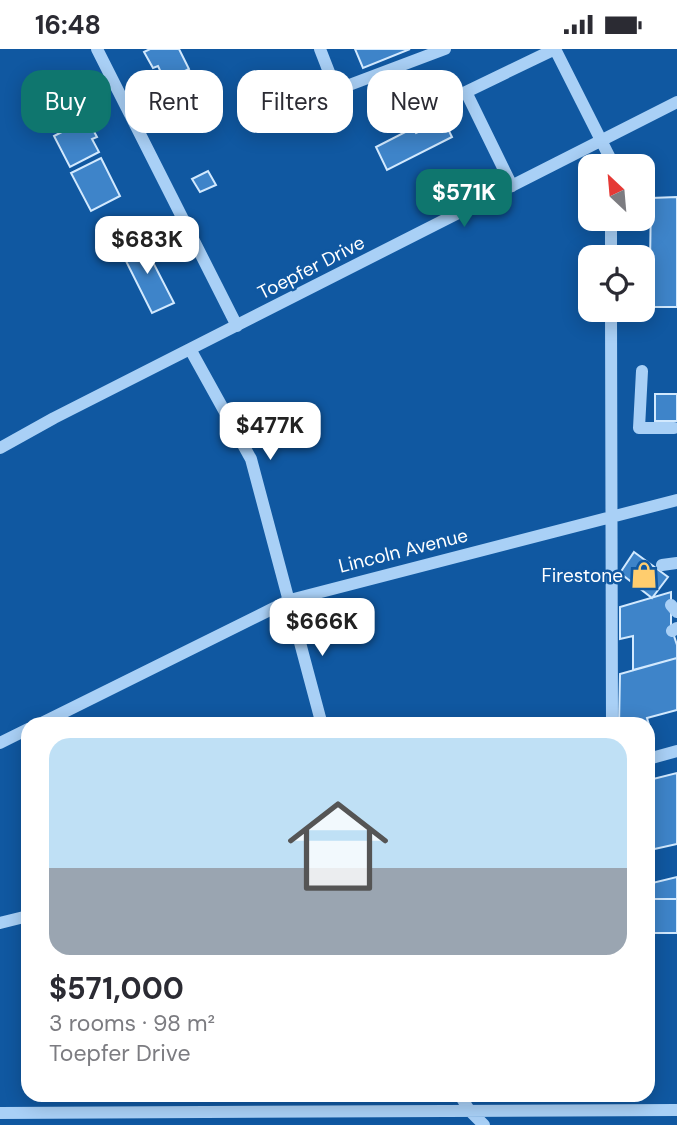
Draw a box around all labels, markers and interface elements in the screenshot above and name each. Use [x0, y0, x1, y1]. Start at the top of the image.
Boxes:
text: 16:48 [35, 8, 101, 42]
chip: Buy [21, 70, 111, 133]
chip: Rent [125, 70, 223, 133]
chip: Filters [237, 70, 353, 133]
chip: New [367, 70, 463, 133]
north arrow [578, 154, 654, 231]
map controls [578, 154, 655, 322]
pin: $571K [415, 169, 513, 229]
text: $571K [432, 177, 496, 207]
pin: $683K [98, 217, 196, 276]
text: $683K [111, 224, 183, 254]
street label: Toepfer Drive [253, 230, 369, 305]
button: locate [578, 245, 655, 322]
pin: $477K [221, 403, 319, 462]
text: $477K [236, 410, 304, 440]
street label: Lincoln Avenue [336, 522, 470, 579]
shop icon: Firestone [629, 560, 659, 590]
place label: Firestone [542, 563, 623, 588]
pin: $666K [273, 599, 371, 658]
text: $666K [286, 606, 358, 636]
icon: home [275, 783, 401, 909]
text: $571,000 [49, 969, 184, 1008]
text: 3 rooms · 98 m² [49, 1008, 215, 1038]
text: Toepfer Drive [49, 1038, 190, 1068]

